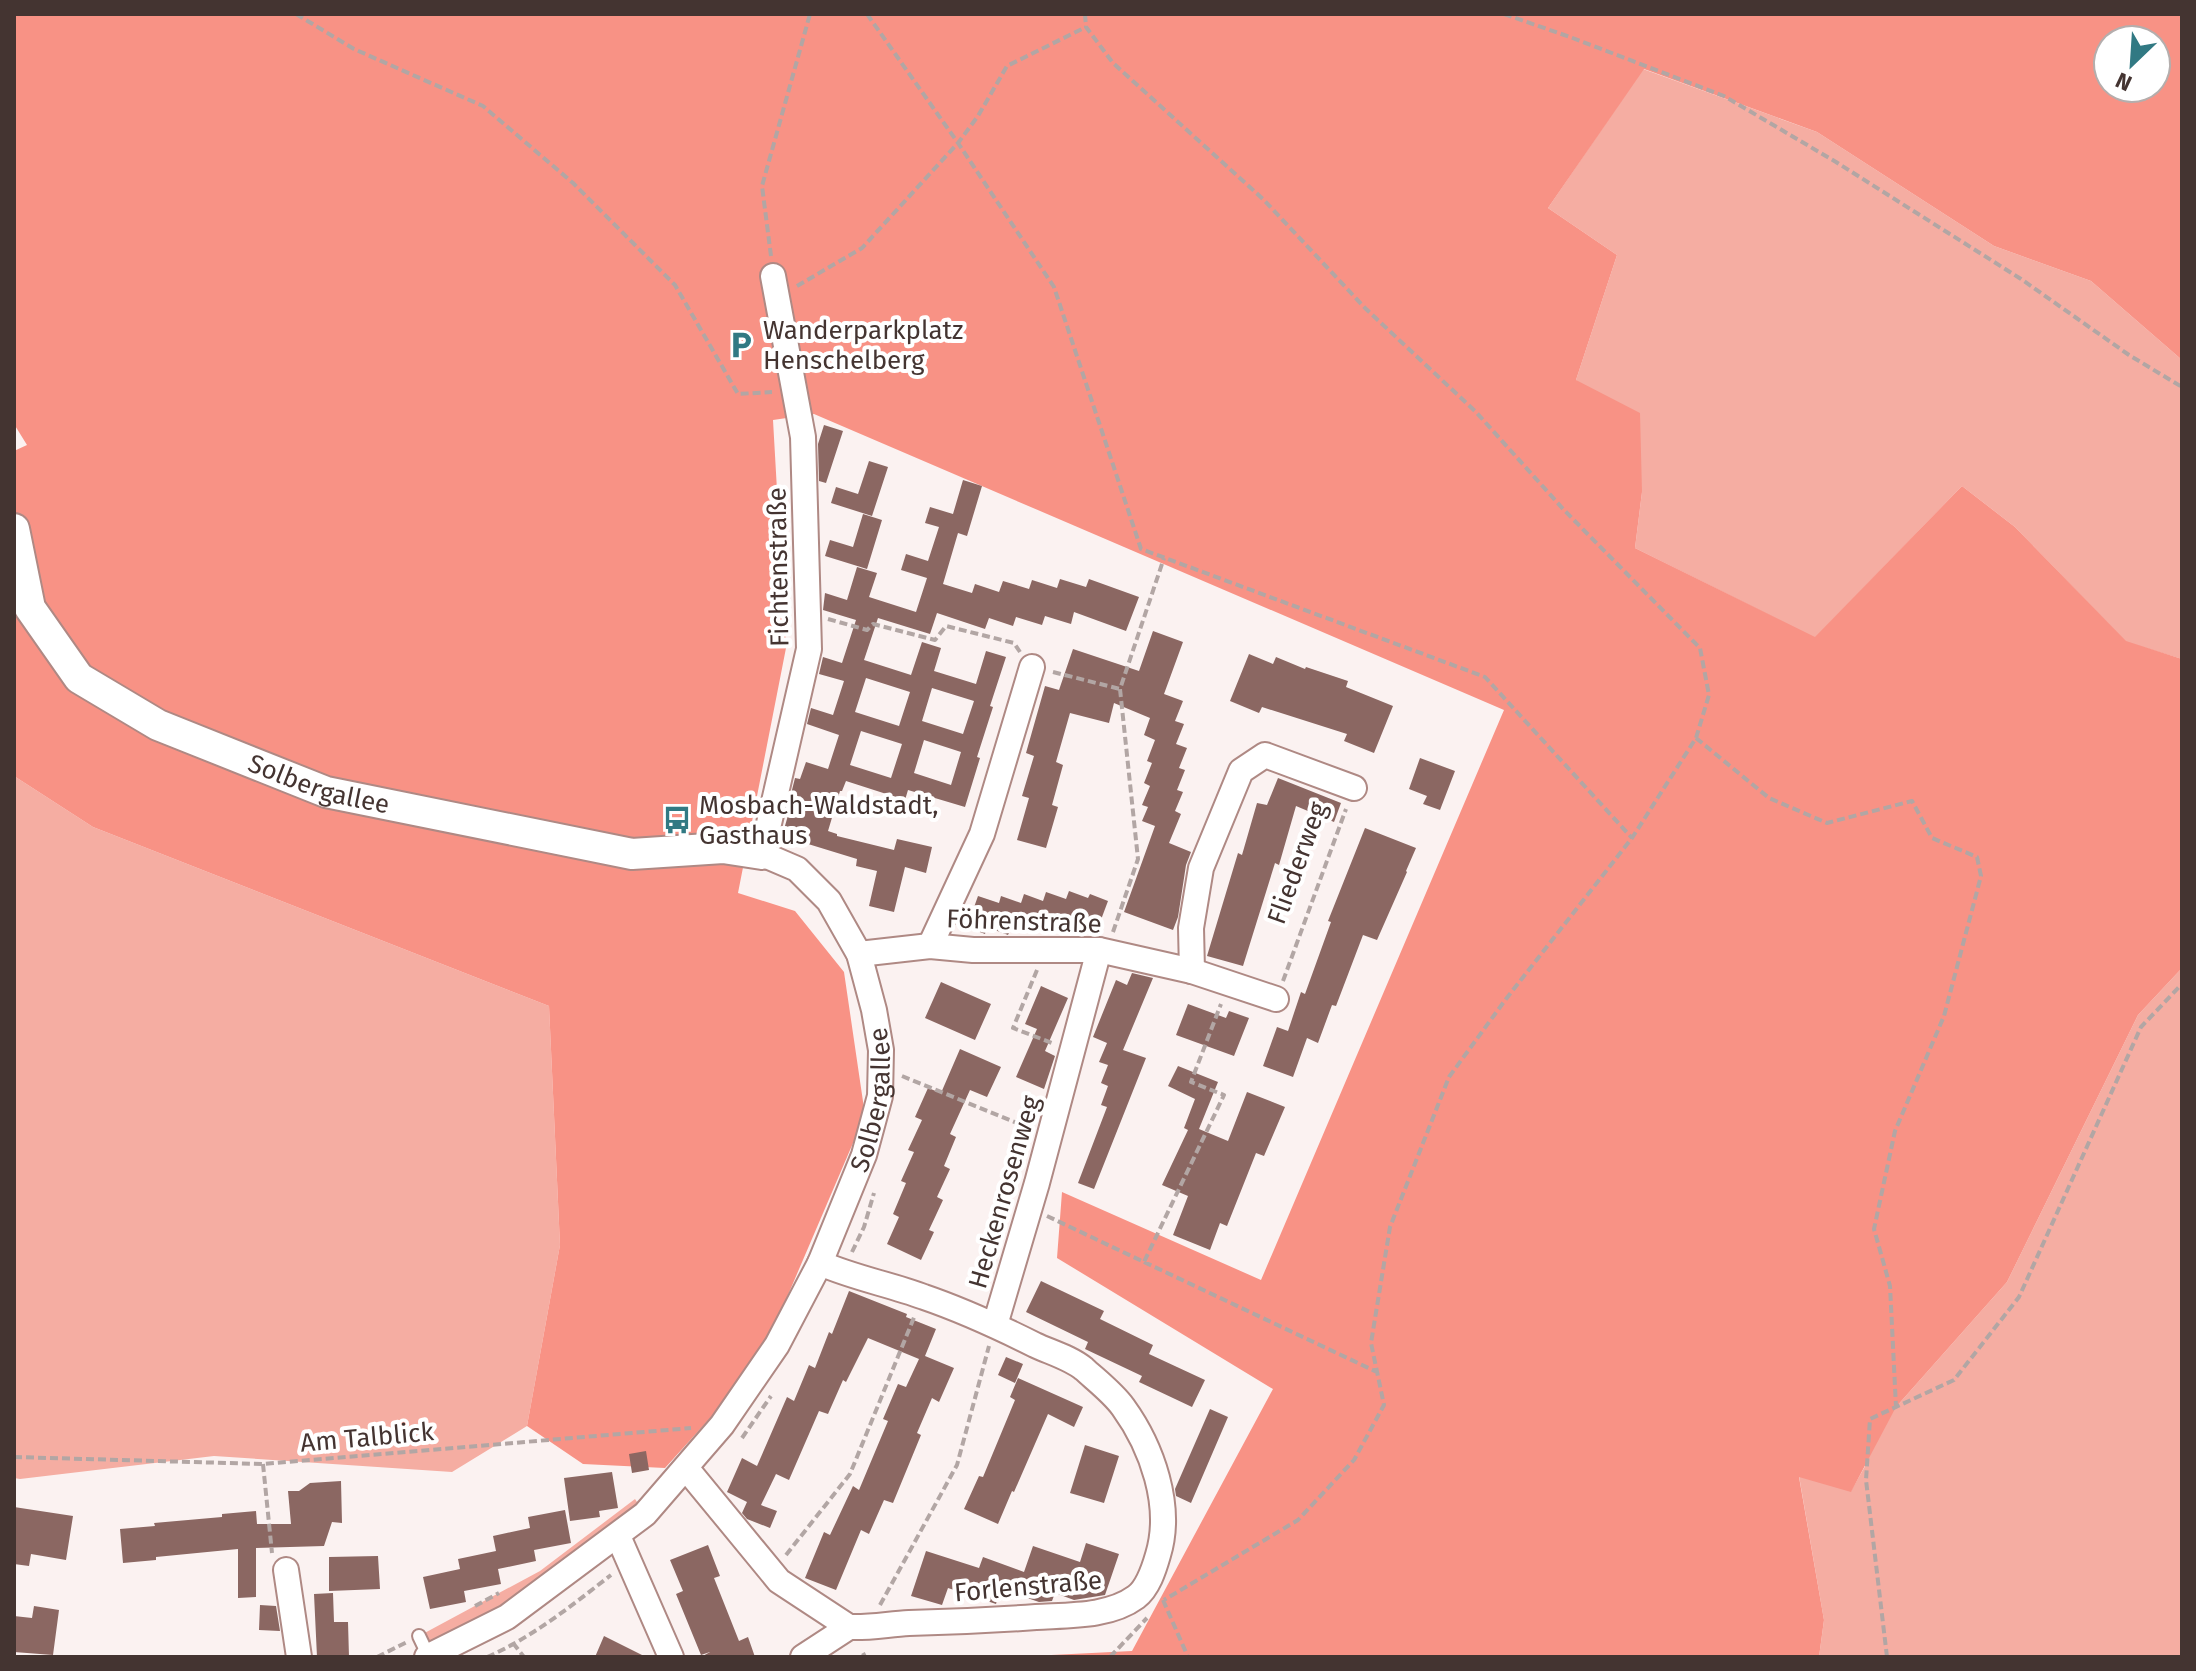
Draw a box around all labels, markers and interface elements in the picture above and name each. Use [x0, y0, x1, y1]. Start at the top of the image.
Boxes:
north arrow [2092, 24, 2172, 104]
text: N [2111, 66, 2136, 97]
place label: Wanderparkplatz Henschelberg [763, 315, 963, 376]
parking icon: Wanderparkplatz Henschelberg [726, 330, 756, 360]
street label: Fichtenstraße [762, 487, 795, 647]
street label: Solbergallee [244, 748, 392, 820]
place label: Mosbach-Waldstadt, Gasthaus [699, 790, 938, 851]
street label: Fliederweg [1261, 797, 1334, 928]
bus stop icon: Mosbach-Waldstadt, Gasthaus [662, 805, 692, 835]
street label: Föhrenstraße [946, 903, 1102, 940]
street label: Solbergallee [844, 1025, 898, 1177]
street label: Heckenrosenweg [962, 1092, 1047, 1292]
street label: Am Talblick [299, 1416, 436, 1459]
street label: Forlenstraße [953, 1565, 1103, 1608]

